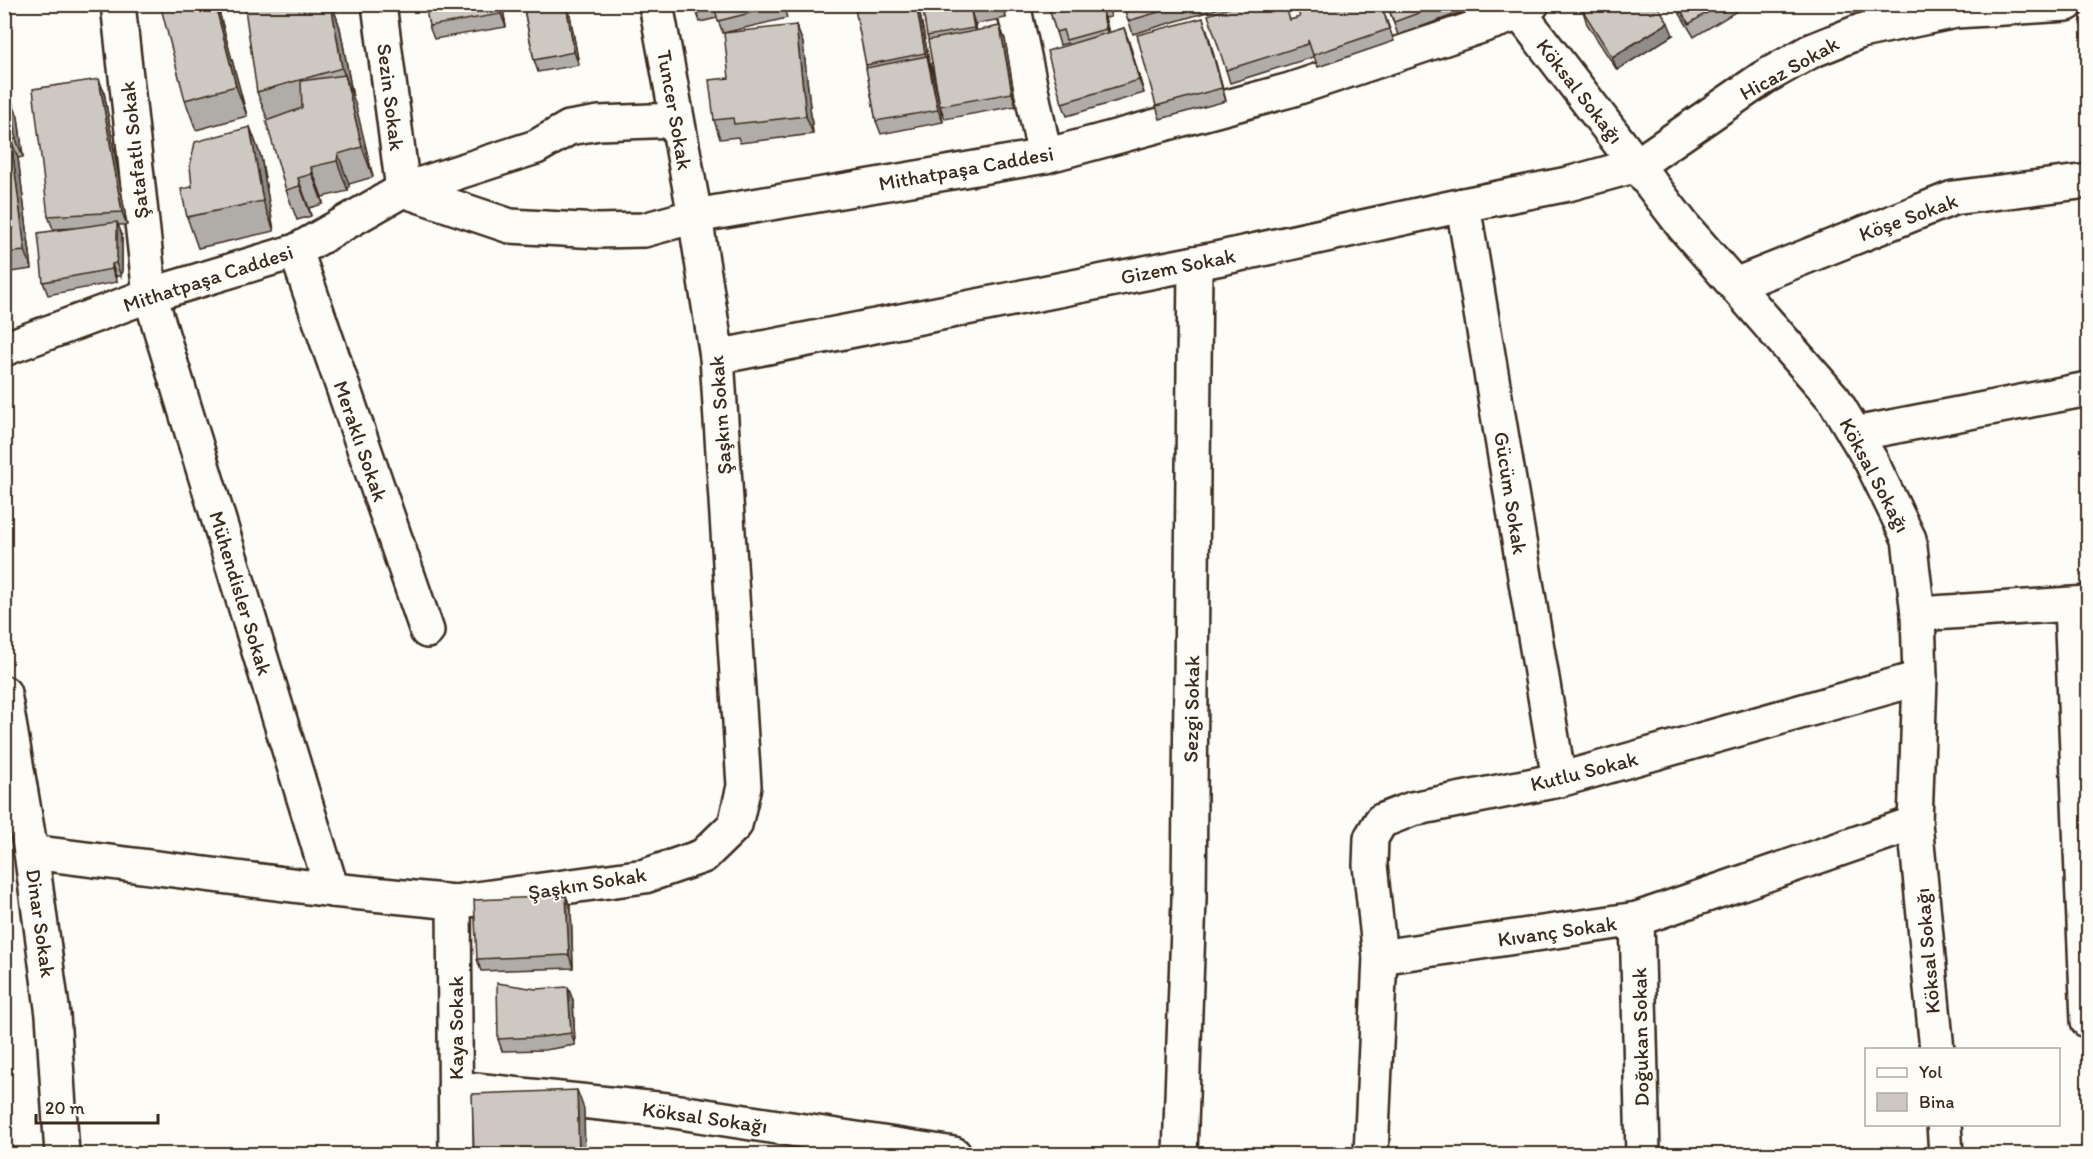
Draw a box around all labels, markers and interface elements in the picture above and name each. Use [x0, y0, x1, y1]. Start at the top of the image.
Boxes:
street label: Hicaz Sokak [1735, 30, 1843, 105]
street label: Köksal Sokağı [1531, 34, 1629, 148]
street label: Sezin Sokak [372, 42, 410, 152]
street label: Tuncer Sokak [652, 48, 698, 172]
street label: Şatafatlı Sokak [114, 80, 154, 220]
street label: Mithatpaşa Caddesi [876, 140, 1056, 196]
street label: Köşe Sokak [1855, 188, 1961, 246]
street label: Mithatpaşa Caddesi [120, 239, 296, 317]
street label: Gizem Sokak [1119, 243, 1238, 289]
street label: Şaşkın Sokak [703, 354, 737, 475]
street label: Meraklı Sokak [329, 377, 393, 505]
street label: Köksal Sokağı [1834, 413, 1916, 537]
street label: Gücüm Sokak [1489, 430, 1533, 556]
street label: Mühendisler Sokak [204, 508, 278, 678]
street label: Sezgi Sokak [1178, 655, 1204, 763]
street label: Kutlu Sokak [1528, 746, 1640, 796]
street label: Şaşkın Sokak [526, 861, 648, 905]
street label: Dinar Sokak [21, 867, 61, 979]
street label: Köksal Sokağı [1909, 887, 1945, 1015]
street label: Kıvanç Sokak [1496, 910, 1618, 952]
street label: Doğukan Sokak [1626, 967, 1654, 1107]
street label: Kaya Sokak [443, 976, 468, 1080]
legend [1865, 1048, 2060, 1126]
text: Yol [1919, 1061, 1942, 1083]
scale bar [36, 1087, 158, 1125]
text: Bina [1919, 1091, 1954, 1113]
street label: Köksal Sokağı [641, 1096, 769, 1138]
text: 20 m [45, 1097, 85, 1119]

